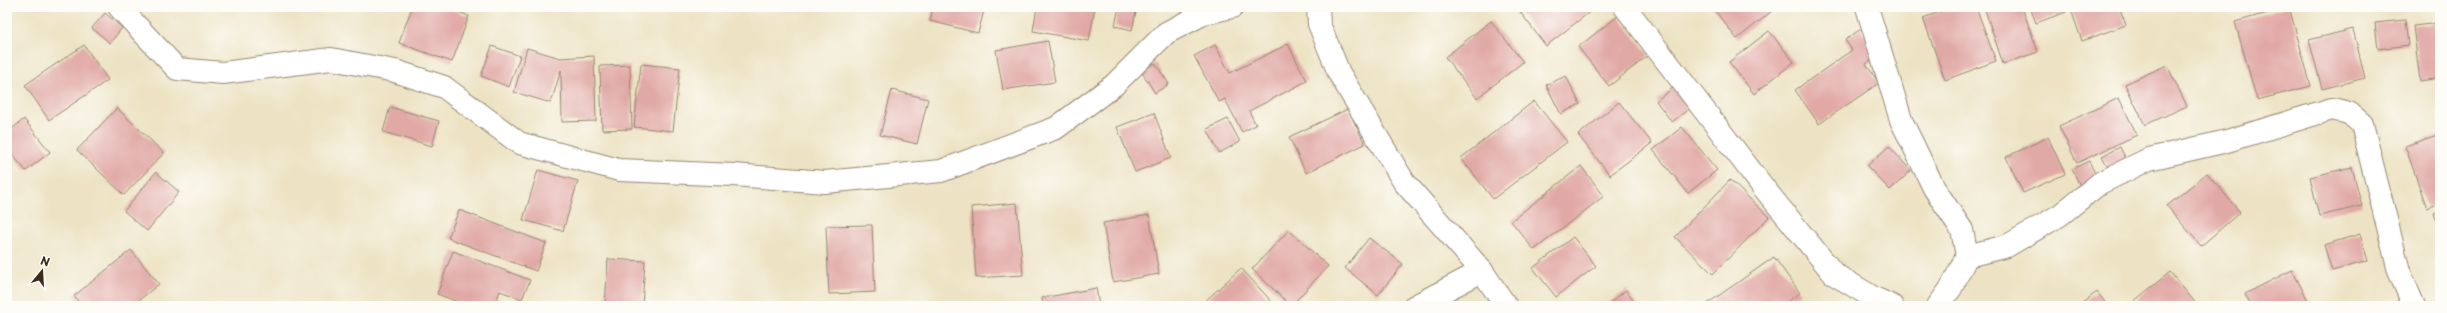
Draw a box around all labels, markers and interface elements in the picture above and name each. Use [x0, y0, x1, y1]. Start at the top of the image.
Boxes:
north arrow [22, 251, 62, 291]
text: N [38, 252, 52, 271]

